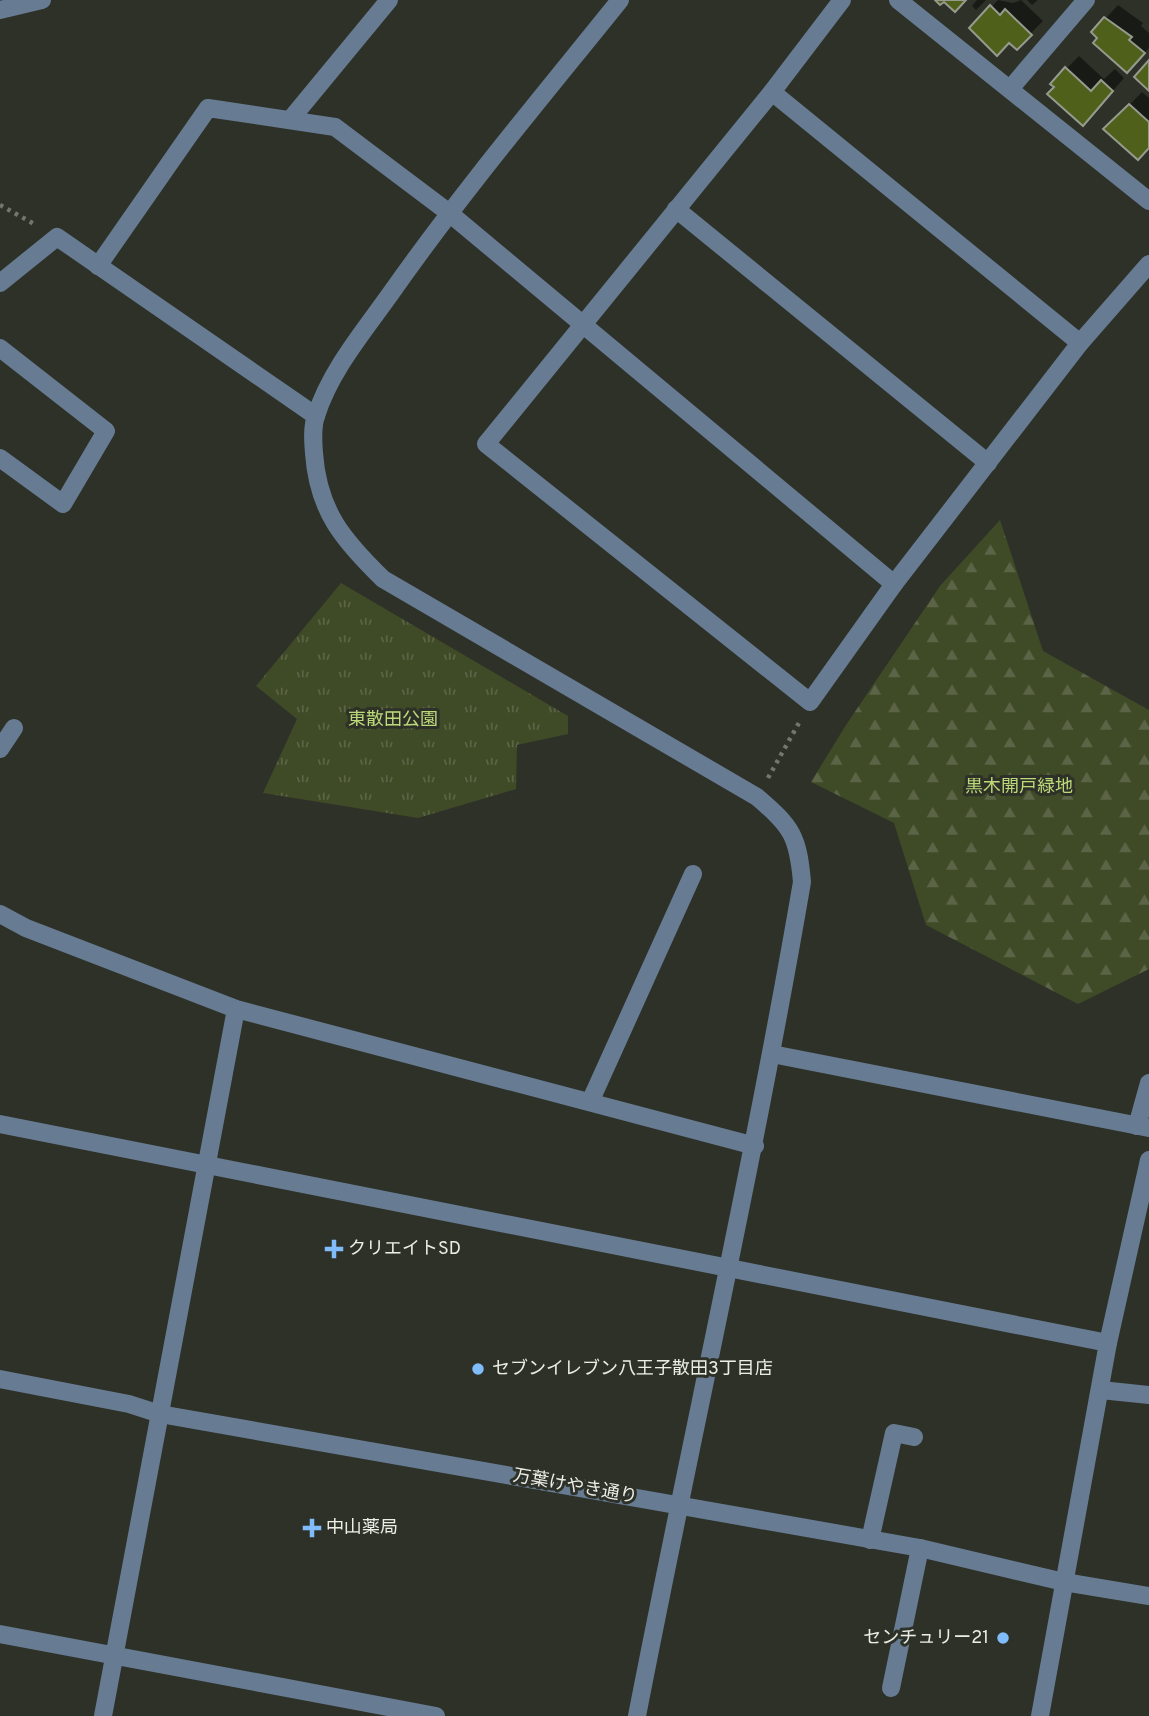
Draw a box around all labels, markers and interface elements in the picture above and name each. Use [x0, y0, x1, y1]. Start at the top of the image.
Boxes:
park label: 東散田公園 [348, 709, 438, 732]
park label: 黒木開戸緑地 [965, 776, 1073, 799]
place label: クリエイトSD [348, 1238, 461, 1261]
marker: クリエイトSD [326, 1241, 342, 1257]
place label: セブンイレブン八王子散田3丁目店 [492, 1358, 773, 1381]
marker: セブンイレブン八王子散田3丁目店 [470, 1361, 486, 1377]
street label: 万葉けやき通り [511, 1465, 639, 1509]
place label: 中山薬局 [326, 1517, 398, 1540]
marker: 中山薬局 [304, 1520, 320, 1536]
place label: センチュリー21 [863, 1627, 989, 1650]
marker: センチュリー21 [995, 1630, 1011, 1646]

